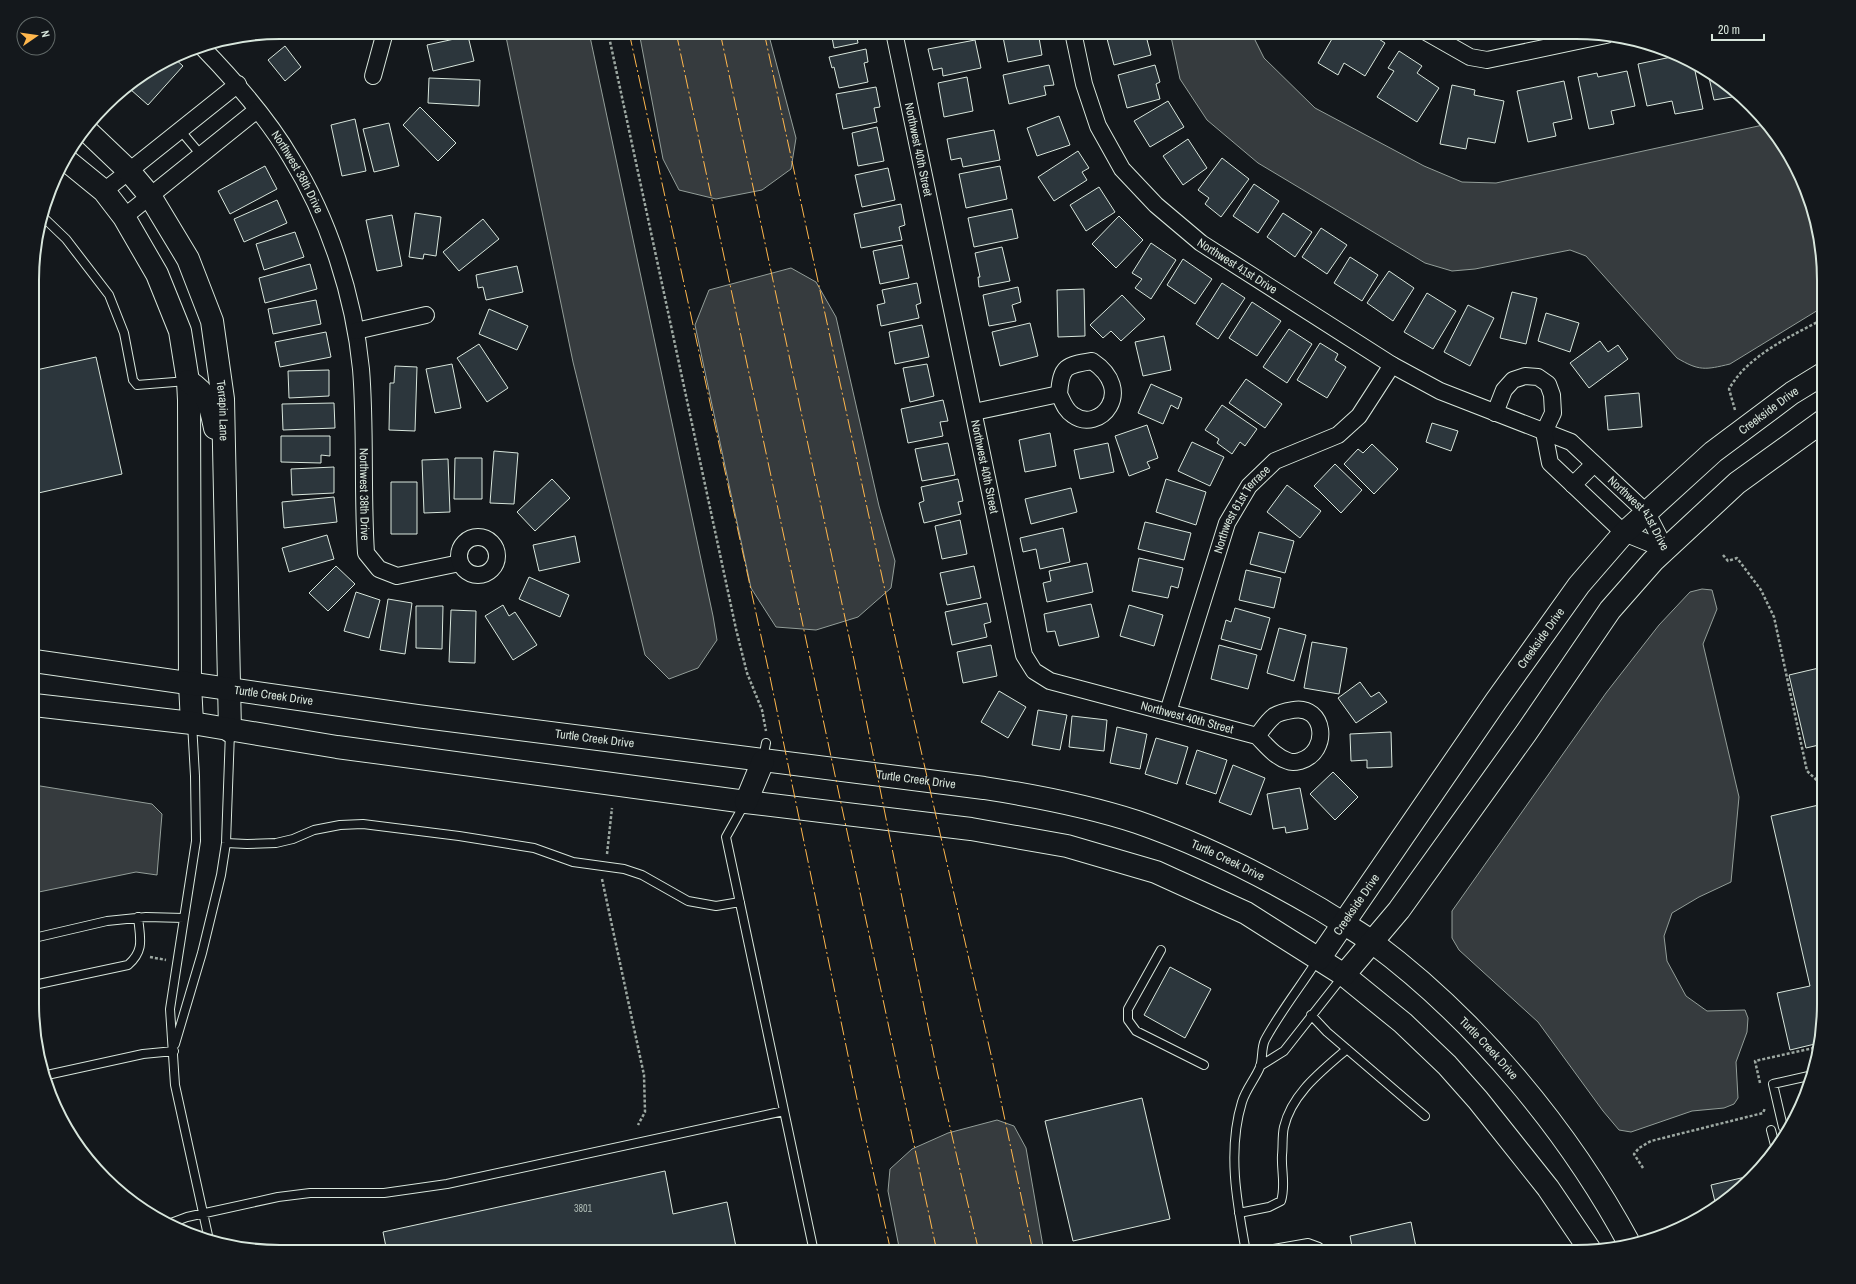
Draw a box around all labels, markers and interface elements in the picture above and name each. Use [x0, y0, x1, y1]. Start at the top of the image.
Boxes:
north arrow [16, 16, 56, 56]
scale bar [1712, 16, 1764, 42]
text: 20 m [1718, 22, 1740, 38]
text: N [38, 29, 53, 38]
street label: Northwest 40th Street [901, 101, 936, 198]
street label: Northwest 38th Drive [268, 127, 327, 216]
street label: Northwest 41st Drive [1194, 235, 1280, 298]
street label: Terrapin Lane [212, 379, 232, 441]
street label: Creekside Drive [1735, 383, 1802, 438]
street label: Northwest 40th Street [967, 418, 1002, 515]
street label: Northwest 38th Drive [356, 448, 373, 541]
street label: Northwest 61st Terrace [1210, 462, 1274, 556]
street label: Northwest 41st Drive [1604, 472, 1673, 553]
street label: Creekside Drive [1514, 605, 1568, 672]
street label: Turtle Creek Drive [233, 682, 314, 709]
street label: Northwest 40th Street [1139, 697, 1235, 737]
street label: Turtle Creek Drive [554, 726, 635, 752]
street label: Turtle Creek Drive [876, 766, 957, 792]
street label: Turtle Creek Drive [1189, 836, 1267, 885]
street label: Creekside Drive [1330, 871, 1383, 938]
street label: Turtle Creek Drive [1456, 1013, 1522, 1083]
house number: 3801 [574, 1202, 593, 1215]

